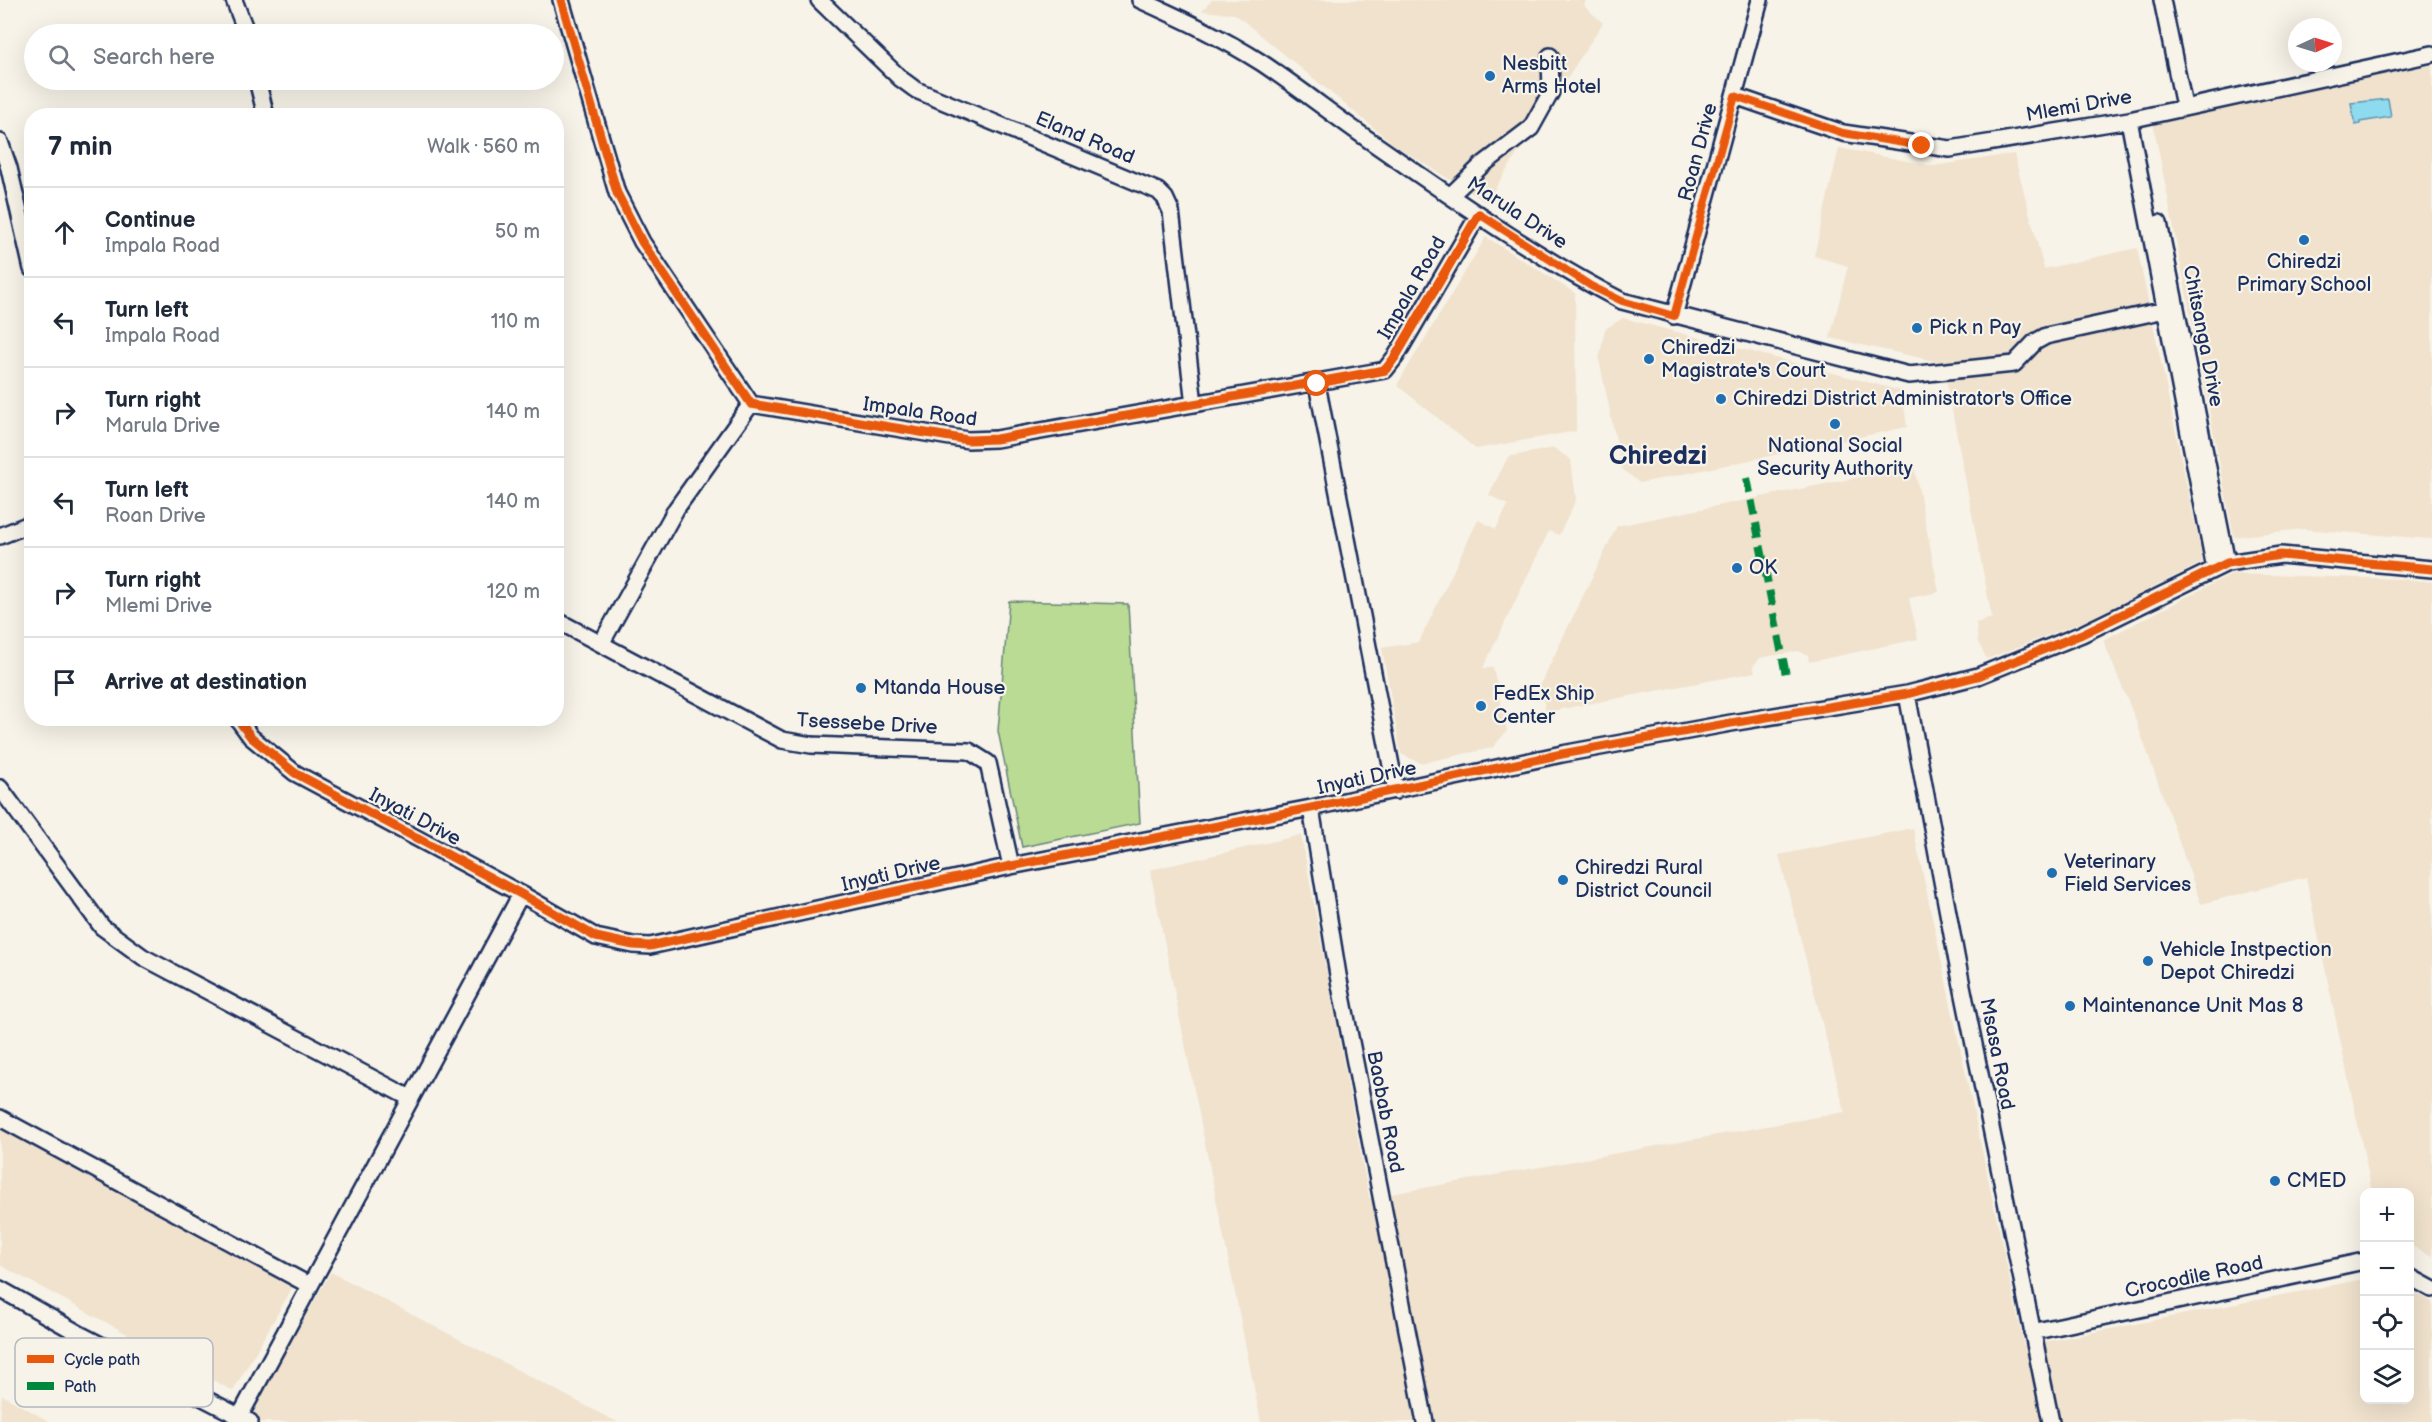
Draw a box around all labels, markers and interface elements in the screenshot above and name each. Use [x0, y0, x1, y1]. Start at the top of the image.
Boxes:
north arrow [2288, 18, 2342, 72]
search box [24, 24, 564, 90]
icon: search [45, 41, 78, 74]
text: Search here [93, 44, 215, 71]
place label: Nesbitt Arms Hotel [1502, 52, 1601, 99]
marker: Nesbitt Arms Hotel [1483, 69, 1497, 83]
street label: Mlemi Drive [2024, 85, 2134, 127]
street label: Roan Drive [1673, 100, 1723, 204]
street label: Eland Road [1032, 106, 1138, 170]
text: 7 min [48, 132, 112, 163]
route end [1908, 132, 1934, 158]
text: Walk · 560 m [427, 135, 540, 159]
street label: Marula Drive [1462, 172, 1572, 254]
text: Continue [105, 207, 195, 234]
icon: ahead [48, 216, 81, 249]
text: 50 m [495, 220, 540, 244]
street label: Impala Road [1373, 232, 1451, 344]
marker: Chiredzi Primary School [2297, 233, 2311, 247]
text: Impala Road [105, 234, 220, 258]
place label: Chiredzi Primary School [2237, 250, 2371, 297]
street label: Chitsanga Drive [2178, 263, 2229, 409]
text: Turn left [105, 297, 189, 324]
icon: left [48, 306, 81, 339]
text: 110 m [491, 310, 540, 334]
place label: Pick n Pay [1929, 316, 2021, 340]
marker: Pick n Pay [1910, 321, 1924, 335]
text: Impala Road [105, 324, 220, 348]
place label: Chiredzi Magistrate's Court [1661, 336, 1826, 383]
marker: Chiredzi Magistrate's Court [1642, 352, 1656, 366]
route start [1303, 370, 1329, 396]
text: Turn right [105, 387, 201, 414]
place label: Chiredzi District Administrator's Office [1733, 387, 2072, 411]
street label: Impala Road [861, 392, 979, 432]
marker: Chiredzi District Administrator's Office [1714, 392, 1728, 406]
icon: right [48, 396, 81, 429]
text: 140 m [486, 400, 540, 424]
text: Marula Drive [105, 414, 220, 438]
marker: National Social Security Authority [1828, 417, 1842, 431]
place label: National Social Security Authority [1757, 434, 1913, 481]
district label: Chiredzi [1609, 441, 1707, 472]
text: Turn left [105, 477, 189, 504]
icon: left [48, 486, 81, 519]
text: 140 m [486, 490, 540, 514]
text: Roan Drive [105, 504, 206, 528]
place label: OK [1749, 556, 1777, 580]
marker: OK [1730, 561, 1744, 575]
text: Turn right [105, 567, 201, 594]
icon: right [48, 576, 81, 609]
text: 120 m [487, 580, 540, 604]
text: Mlemi Drive [105, 594, 212, 618]
icon: arrive [48, 666, 81, 699]
text: Arrive at destination [105, 669, 307, 696]
place label: Mtanda House [873, 676, 1005, 700]
marker: Mtanda House [854, 681, 868, 695]
place label: FedEx Ship Center [1493, 682, 1595, 729]
marker: FedEx Ship Center [1474, 699, 1488, 713]
street label: Tsessebe Drive [796, 708, 938, 740]
street label: Inyati Drive [1315, 756, 1419, 800]
street label: Inyati Drive [365, 783, 465, 851]
place label: Veterinary Field Services [2064, 850, 2191, 897]
street label: Inyati Drive [839, 851, 943, 897]
place label: Chiredzi Rural District Council [1575, 856, 1712, 903]
marker: Veterinary Field Services [2045, 866, 2059, 880]
marker: Chiredzi Rural District Council [1556, 873, 1570, 887]
place label: Vehicle Instpection Depot Chiredzi [2160, 938, 2332, 985]
marker: Vehicle Instpection Depot Chiredzi [2141, 954, 2155, 968]
place label: Maintenance Unit Mas 8 [2082, 994, 2303, 1018]
street label: Msasa Road [1974, 996, 2020, 1112]
marker: Maintenance Unit Mas 8 [2063, 999, 2077, 1013]
street label: Baobab Road [1361, 1049, 1409, 1175]
place label: CMED [2287, 1169, 2346, 1193]
marker: CMED [2268, 1174, 2282, 1188]
map controls [2360, 1188, 2414, 1404]
button: + [2360, 1188, 2414, 1242]
button: − [2360, 1242, 2414, 1296]
street label: Crocodile Road [2123, 1251, 2265, 1303]
button: locate [2360, 1296, 2414, 1350]
legend [15, 1338, 213, 1407]
button: layers [2360, 1350, 2414, 1404]
text: Cycle path [64, 1351, 140, 1370]
text: Path [64, 1378, 96, 1397]

